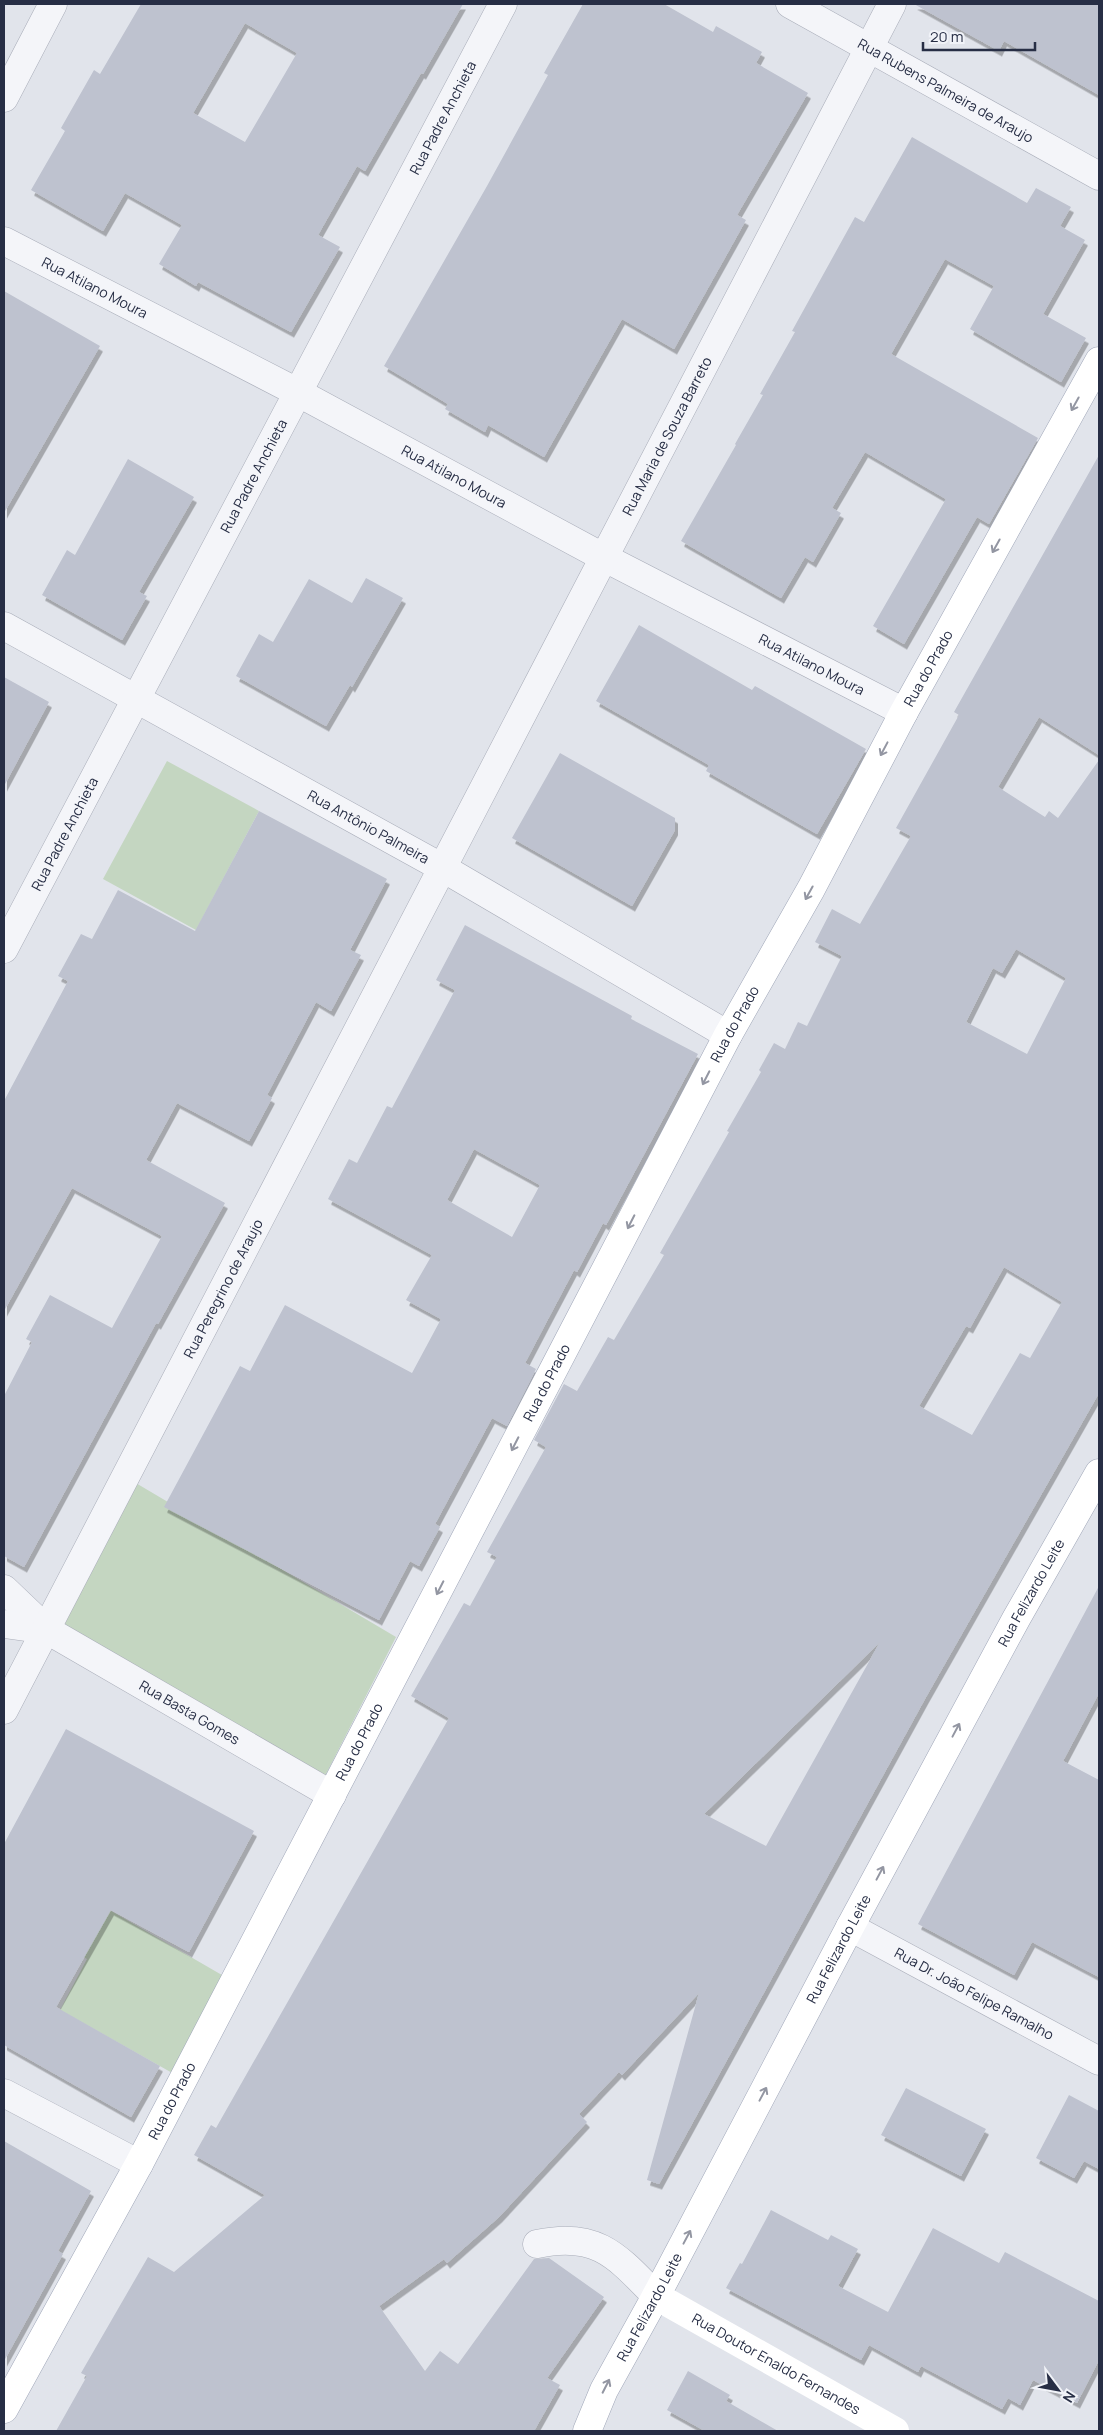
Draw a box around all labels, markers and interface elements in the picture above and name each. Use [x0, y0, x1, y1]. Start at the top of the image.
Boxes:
scale bar [923, 20, 1036, 52]
text: 20 m [930, 26, 963, 47]
street label: Rua Rubens Palmeira de Araujo [854, 34, 1037, 147]
street label: Rua Padre Anchieta [405, 57, 480, 178]
street label: Rua Atilano Moura [39, 252, 151, 322]
street label: Rua Maria de Souza Barreto [617, 353, 716, 519]
one-way arrow [1070, 396, 1080, 410]
street label: Rua Padre Anchieta [216, 416, 291, 536]
street label: Rua Atilano Moura [398, 440, 510, 512]
one-way arrow [991, 538, 1001, 552]
street label: Rua do Prado [899, 626, 957, 710]
street label: Rua Atilano Moura [756, 629, 868, 699]
one-way arrow [879, 742, 889, 757]
street label: Rua Padre Anchieta [26, 774, 102, 894]
street label: Rua Antônio Palmeira [304, 785, 433, 868]
one-way arrow [803, 885, 813, 900]
street label: Rua do Prado [705, 982, 763, 1065]
one-way arrow [700, 1070, 710, 1085]
one-way arrow [626, 1215, 636, 1230]
street label: Rua Peregrino de Araujo [179, 1216, 267, 1361]
street label: Rua do Prado [518, 1340, 574, 1424]
one-way arrow [510, 1436, 519, 1451]
street label: Rua Felizardo Leite [993, 1535, 1069, 1650]
one-way arrow [435, 1581, 445, 1596]
street label: Rua Basta Gomes [136, 1675, 243, 1749]
street label: Rua do Prado [331, 1700, 387, 1783]
one-way arrow [952, 1723, 962, 1737]
one-way arrow [875, 1866, 885, 1880]
street label: Rua Felizardo Leite [802, 1891, 875, 2006]
street label: Rua Dr. João Felipe Ramalho [891, 1943, 1057, 2044]
street label: Rua do Prado [143, 2059, 200, 2143]
one-way arrow [758, 2087, 768, 2101]
one-way arrow [682, 2230, 692, 2245]
street label: Rua Felizardo Leite [612, 2249, 686, 2364]
street label: Rua Doutor Enaldo Fernandes [689, 2308, 864, 2419]
north arrow [1033, 2365, 1083, 2415]
one-way arrow [601, 2379, 611, 2394]
text: N [1059, 2388, 1080, 2406]

